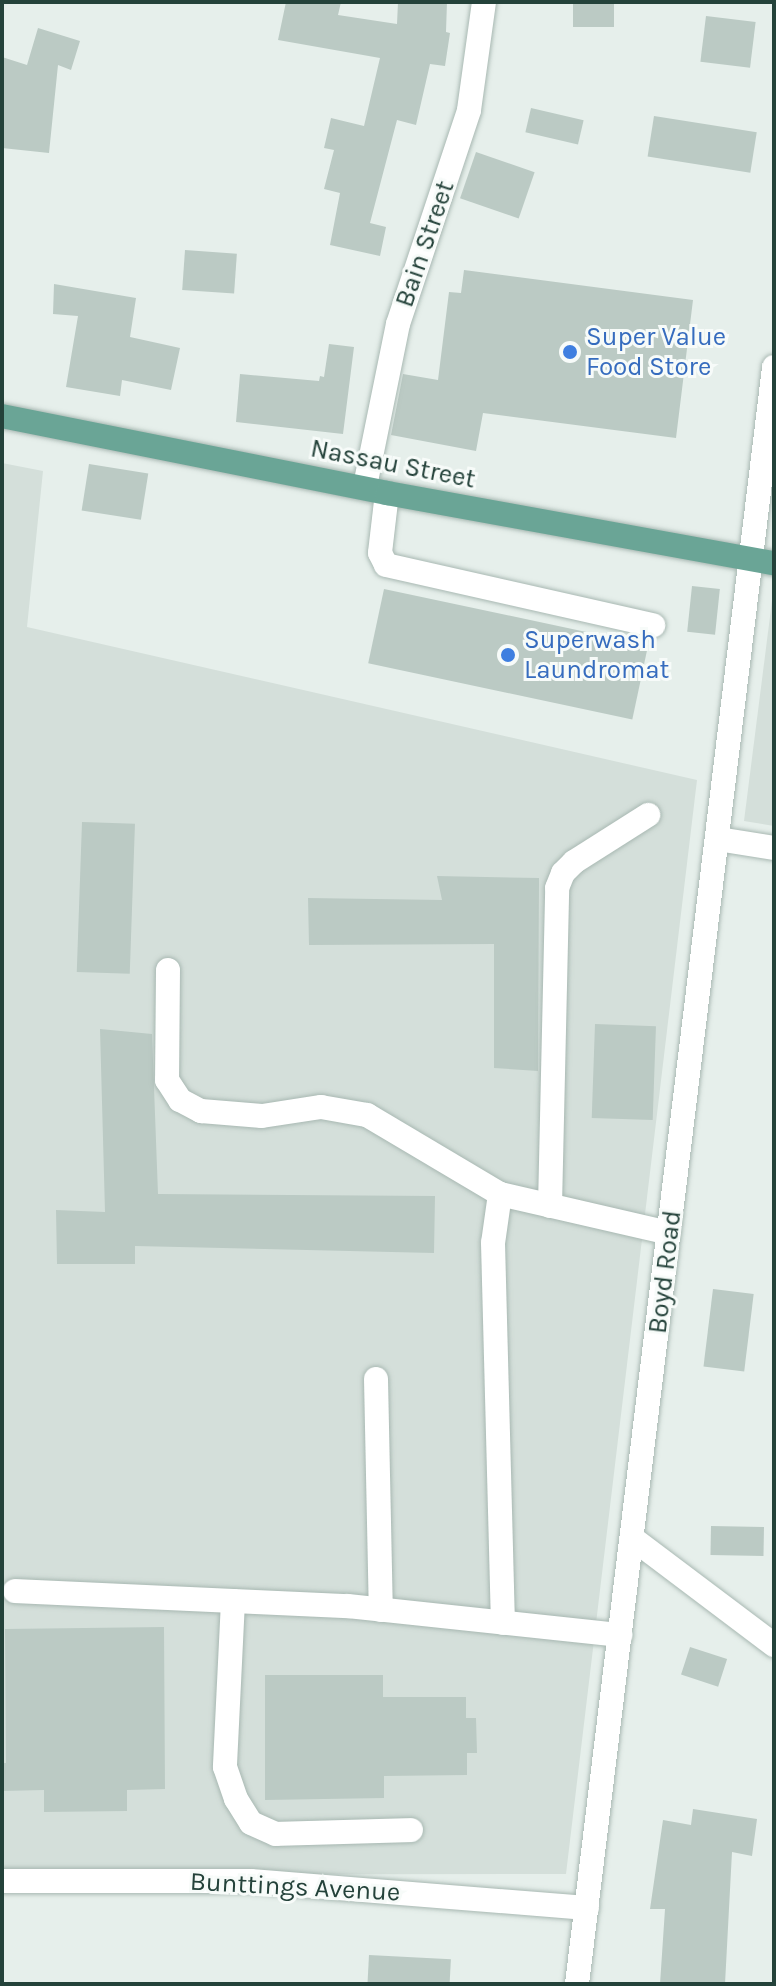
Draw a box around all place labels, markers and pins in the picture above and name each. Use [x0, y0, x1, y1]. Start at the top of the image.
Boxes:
place label: Super Value Food Store [586, 321, 726, 382]
marker: Super Value Food Store [561, 343, 579, 361]
place label: Superwash Laundromat [524, 624, 669, 686]
marker: Superwash Laundromat [499, 646, 517, 664]

